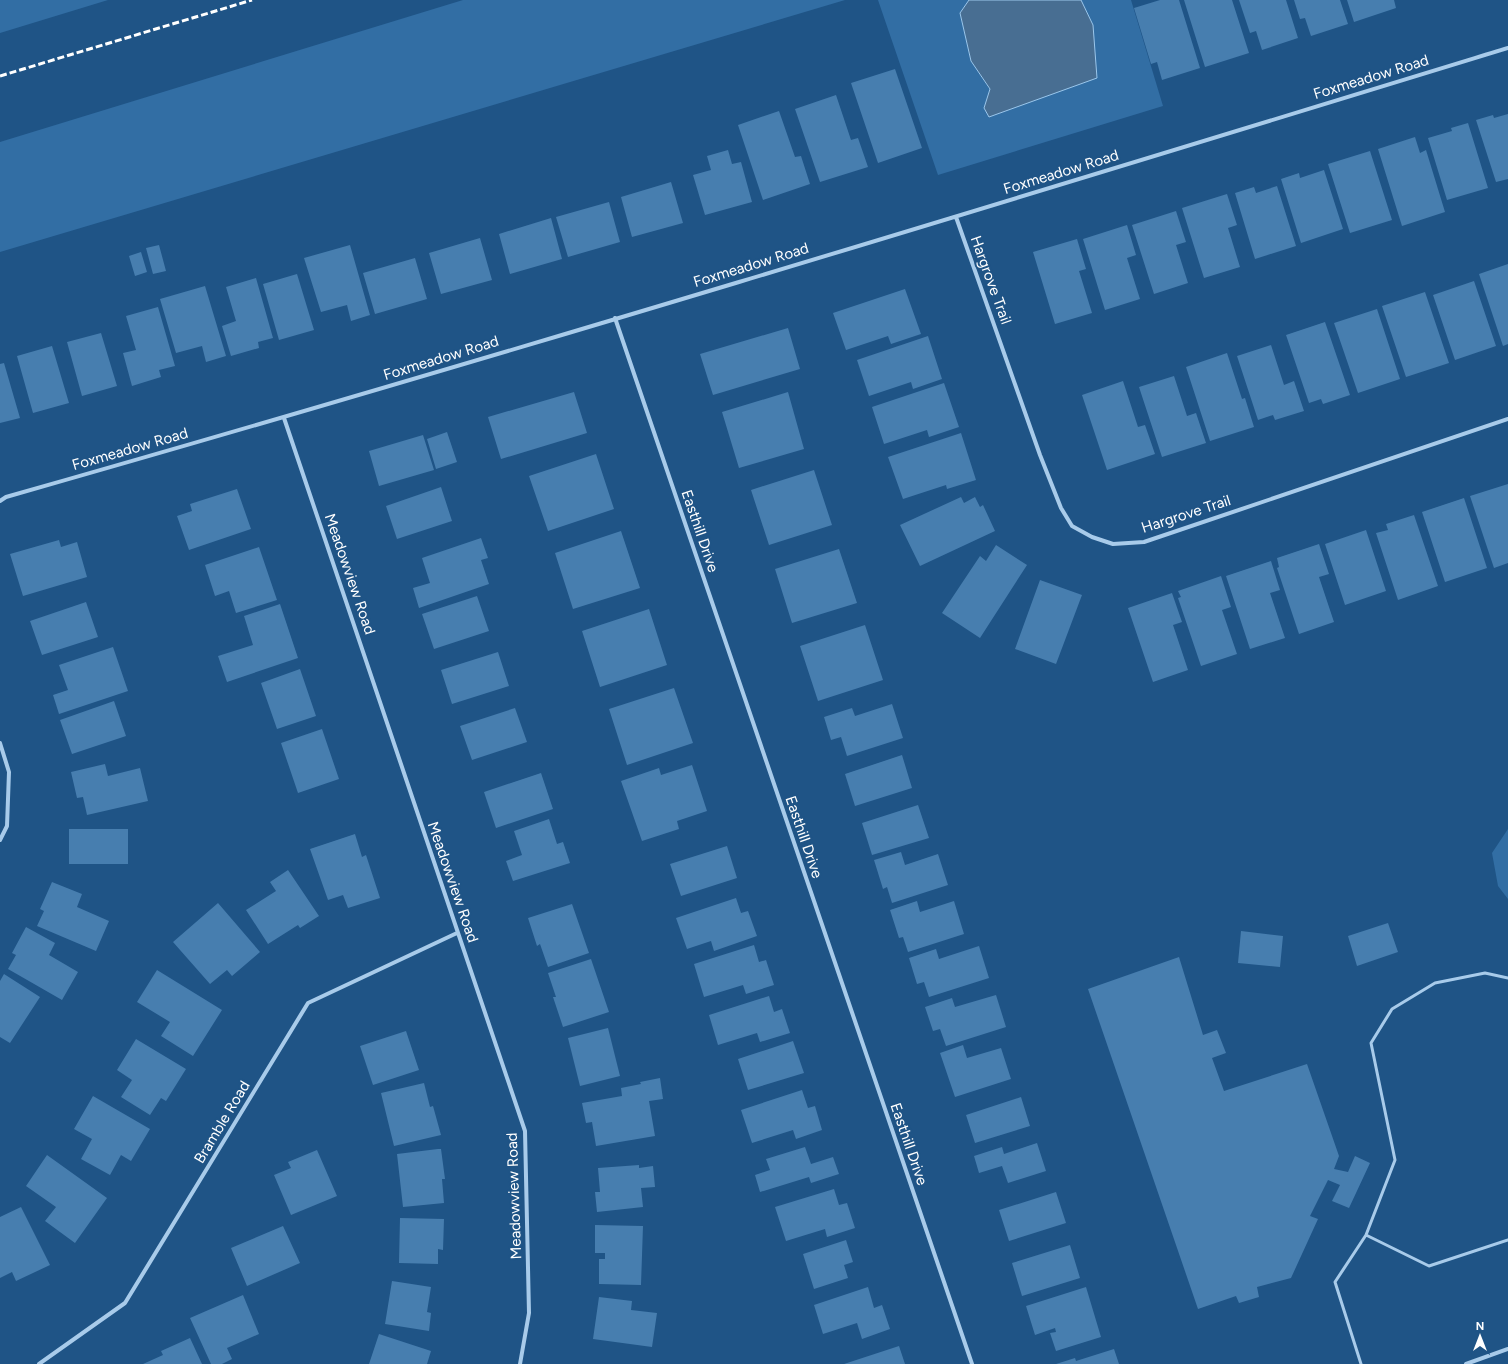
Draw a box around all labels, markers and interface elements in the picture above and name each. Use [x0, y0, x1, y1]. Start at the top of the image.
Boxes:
street label: Foxmeadow Road [1311, 51, 1431, 103]
street label: Foxmeadow Road [1001, 146, 1121, 198]
street label: Hargrove Trail [967, 233, 1015, 327]
street label: Foxmeadow Road [691, 239, 811, 291]
street label: Foxmeadow Road [381, 332, 501, 384]
street label: Foxmeadow Road [70, 424, 190, 474]
street label: Easthill Drive [677, 487, 723, 575]
street label: Hargrove Trail [1139, 491, 1233, 537]
street label: Meadowview Road [321, 511, 379, 637]
street label: Easthill Drive [781, 793, 827, 881]
street label: Meadowview Road [424, 819, 482, 945]
street label: Bramble Road [190, 1077, 254, 1167]
street label: Easthill Drive [886, 1100, 932, 1188]
street label: Meadowview Road [503, 1132, 525, 1260]
north arrow [1460, 1316, 1500, 1356]
text: N [1476, 1320, 1484, 1333]

